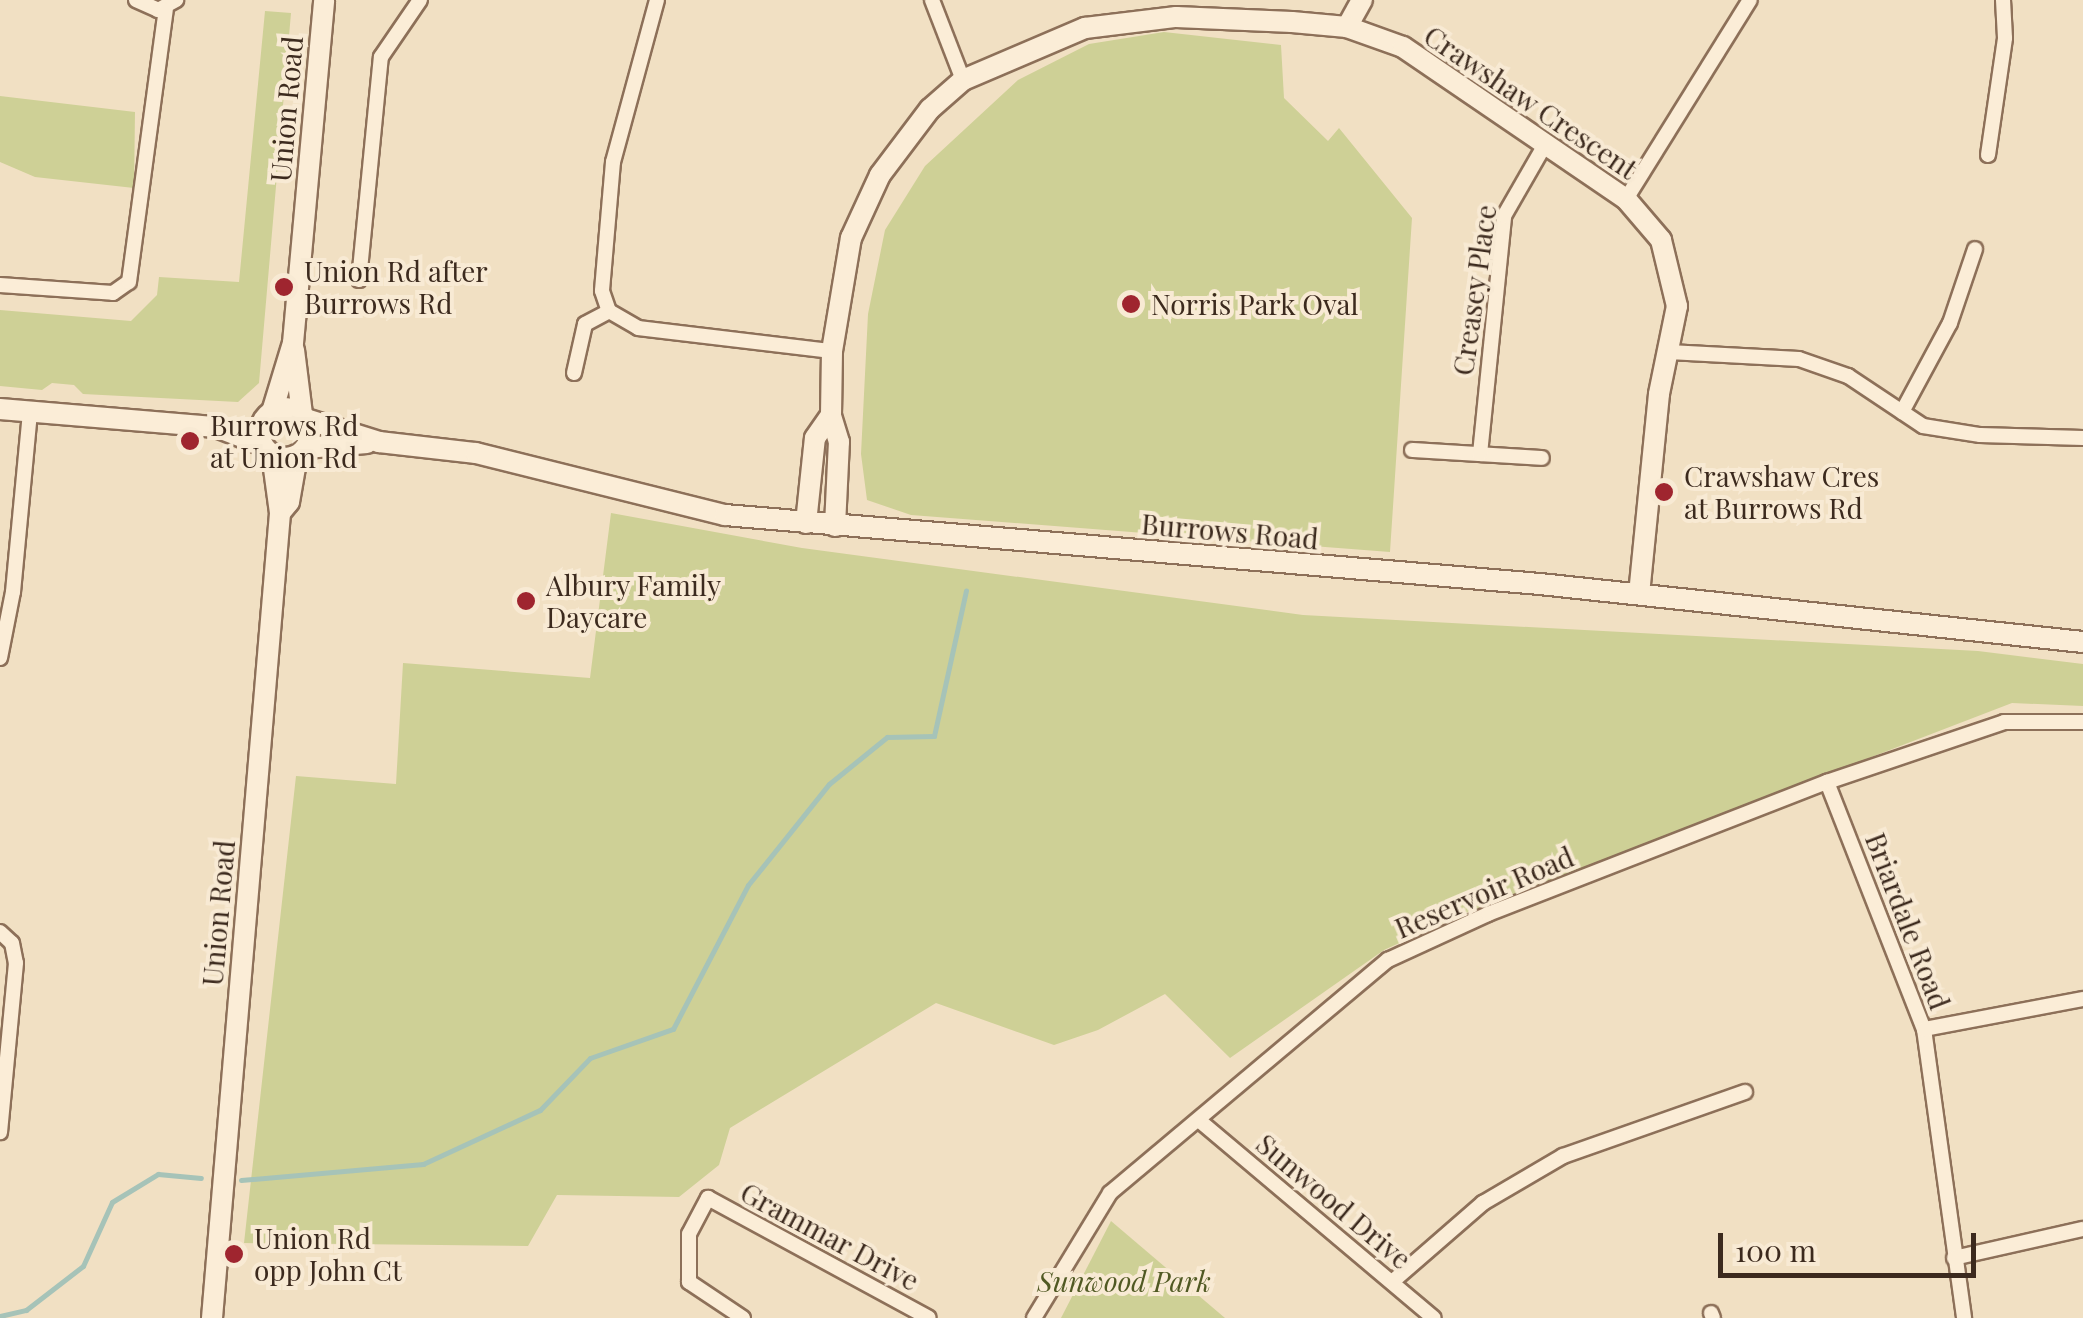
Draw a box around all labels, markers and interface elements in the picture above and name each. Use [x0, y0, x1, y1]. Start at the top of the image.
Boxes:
street label: Crawshaw Crescent [1418, 18, 1644, 186]
street label: Union Road [263, 35, 309, 183]
street label: Creasey Place [1445, 202, 1503, 378]
place label: Union Rd after Burrows Rd [304, 254, 488, 320]
marker: Union Rd after Burrows Rd [273, 276, 295, 298]
place label: Norris Park Oval [1151, 287, 1359, 321]
marker: Norris Park Oval [1120, 293, 1142, 315]
place label: Burrows Rd at Union Rd [210, 408, 358, 474]
marker: Burrows Rd at Union Rd [179, 430, 201, 452]
place label: Crawshaw Cres at Burrows Rd [1684, 459, 1880, 525]
marker: Crawshaw Cres at Burrows Rd [1653, 481, 1675, 503]
street label: Burrows Road [1140, 507, 1320, 555]
place label: Albury Family Daycare [546, 568, 722, 634]
marker: Albury Family Daycare [515, 590, 537, 612]
street label: Briardale Road [1859, 828, 1957, 1014]
street label: Union Road [195, 839, 241, 987]
street label: Reservoir Road [1389, 839, 1579, 945]
street label: Sunwood Drive [1250, 1127, 1418, 1275]
street label: Grammar Drive [735, 1175, 925, 1297]
scale bar [1723, 1213, 1980, 1275]
place label: Union Rd opp John Ct [254, 1221, 402, 1287]
text: 100 m [1735, 1230, 1816, 1270]
marker: Union Rd opp John Ct [223, 1243, 245, 1265]
park label: Sunwood Park [1037, 1264, 1211, 1298]

